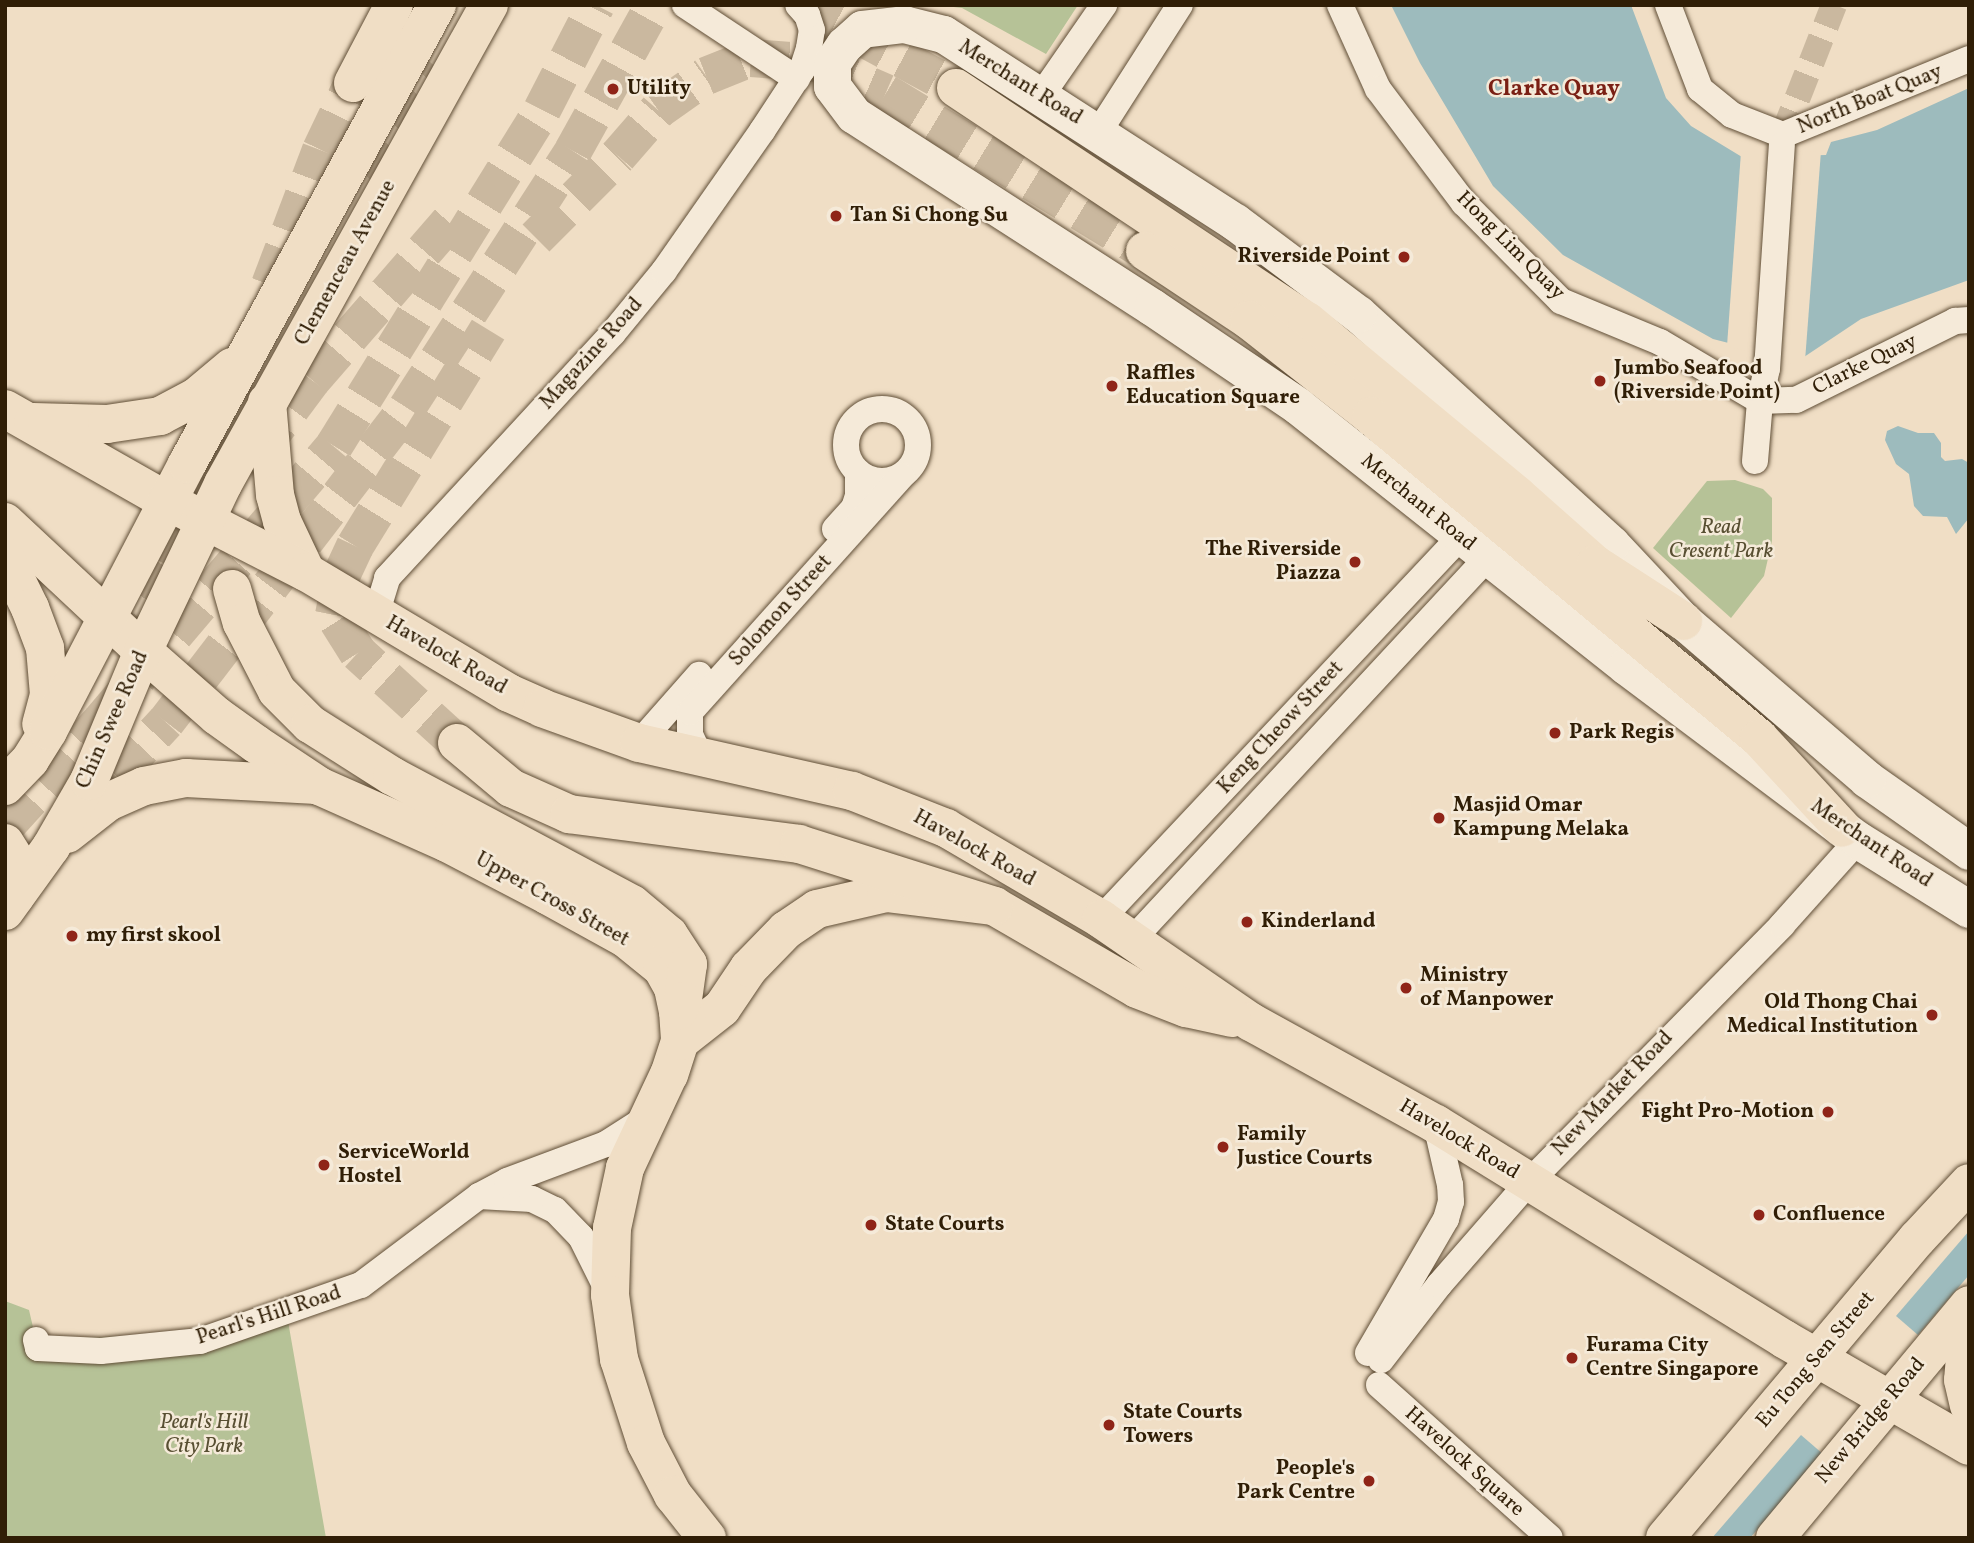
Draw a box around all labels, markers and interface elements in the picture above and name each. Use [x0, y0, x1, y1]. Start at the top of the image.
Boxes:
street label: Merchant Road [953, 35, 1087, 131]
street label: North Boat Quay [1794, 59, 1946, 141]
district label: Clarke Quay [1488, 75, 1620, 103]
place label: Utility [627, 76, 691, 102]
marker: Utility [605, 81, 621, 97]
street label: Clemenceau Avenue [290, 176, 402, 350]
street label: Hong Lim Quay [1450, 186, 1570, 306]
place label: Tan Si Chong Su [850, 203, 1008, 229]
marker: Tan Si Chong Su [828, 208, 844, 224]
place label: Riverside Point [1238, 244, 1390, 270]
marker: Riverside Point [1396, 249, 1412, 265]
street label: Magazine Road [535, 293, 649, 415]
street label: Clarke Quay [1809, 329, 1921, 401]
place label: Jumbo Seafood (Riverside Point) [1614, 356, 1780, 406]
place label: Raffles Education Square [1126, 361, 1300, 411]
marker: Jumbo Seafood (Riverside Point) [1592, 373, 1608, 389]
marker: Raffles Education Square [1104, 378, 1120, 394]
street label: Merchant Road [1355, 449, 1481, 557]
park label: Read Cresent Park [1669, 515, 1773, 565]
place label: The Riverside Piazza [1205, 537, 1341, 587]
street label: Solomon Street [724, 550, 838, 672]
marker: The Riverside Piazza [1347, 554, 1363, 570]
street label: Havelock Road [381, 611, 511, 701]
street label: Chin Swee Road [71, 647, 155, 793]
street label: Keng Cheow Street [1213, 656, 1349, 800]
place label: Park Regis [1569, 720, 1674, 746]
marker: Park Regis [1547, 725, 1563, 741]
place label: Masjid Omar Kampung Melaka [1453, 793, 1629, 843]
street label: Merchant Road [1805, 794, 1937, 894]
street label: Havelock Road [908, 805, 1040, 893]
marker: Masjid Omar Kampung Melaka [1431, 810, 1447, 826]
street label: Upper Cross Street [471, 847, 633, 953]
place label: Kinderland [1261, 909, 1376, 935]
marker: Kinderland [1239, 914, 1255, 930]
place label: my first skool [86, 923, 221, 949]
marker: my first skool [64, 928, 80, 944]
place label: Ministry of Manpower [1420, 963, 1552, 1013]
marker: Ministry of Manpower [1398, 980, 1414, 996]
place label: Old Thong Chai Medical Institution [1727, 990, 1918, 1040]
marker: Old Thong Chai Medical Institution [1924, 1007, 1940, 1023]
street label: New Market Road [1547, 1026, 1679, 1162]
street label: Havelock Road [1394, 1094, 1524, 1186]
place label: Fight Pro-Motion [1641, 1099, 1814, 1125]
marker: Fight Pro-Motion [1820, 1104, 1836, 1120]
place label: Family Justice Courts [1237, 1122, 1372, 1172]
marker: Family Justice Courts [1215, 1139, 1231, 1155]
place label: ServiceWorld Hostel [338, 1140, 470, 1190]
marker: ServiceWorld Hostel [316, 1157, 332, 1173]
place label: Confluence [1773, 1202, 1885, 1228]
marker: Confluence [1751, 1207, 1767, 1223]
place label: State Courts [885, 1212, 1004, 1238]
marker: State Courts [863, 1217, 879, 1233]
street label: Pearl's Hill Road [193, 1281, 345, 1351]
street label: Eu Tong Sen Street [1751, 1286, 1881, 1434]
place label: Furama City Centre Singapore [1586, 1333, 1759, 1383]
marker: Furama City Centre Singapore [1564, 1350, 1580, 1366]
street label: New Bridge Road [1811, 1352, 1931, 1490]
place label: State Courts Towers [1123, 1400, 1242, 1450]
street label: Havelock Square [1399, 1402, 1529, 1522]
park label: Pearl's Hill City Park [160, 1410, 248, 1460]
marker: State Courts Towers [1101, 1417, 1117, 1433]
place label: People's Park Centre [1237, 1456, 1355, 1506]
marker: People's Park Centre [1361, 1473, 1377, 1489]

